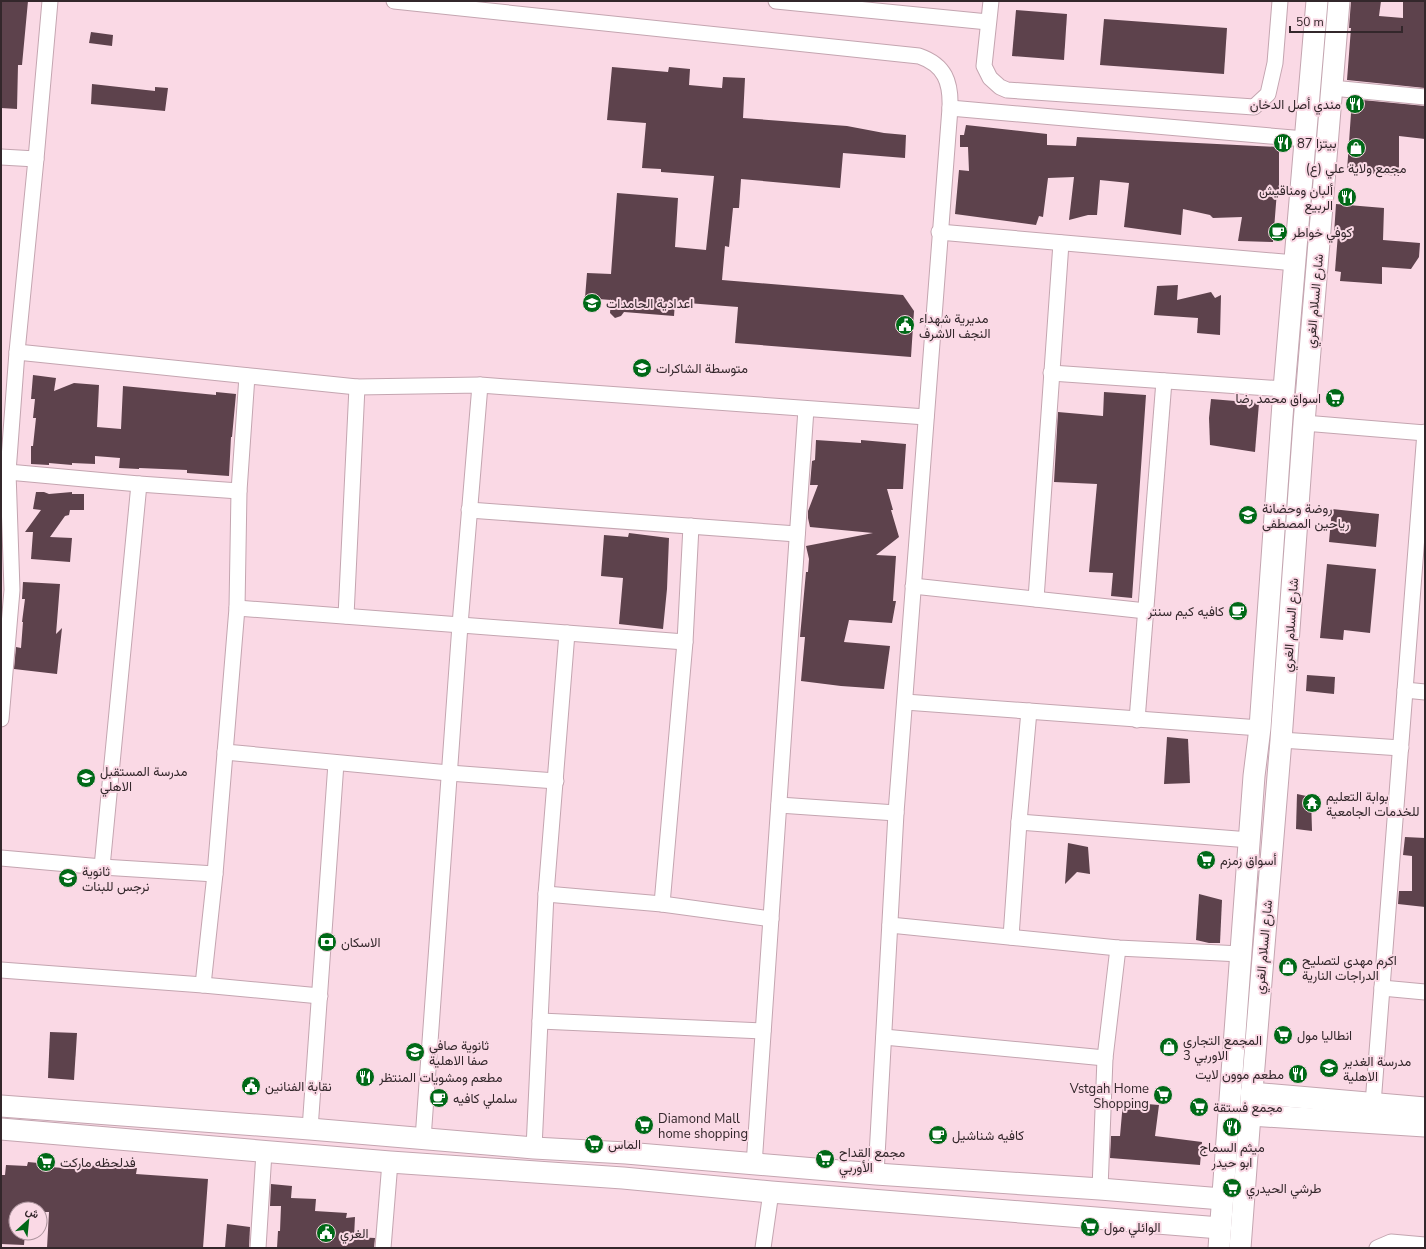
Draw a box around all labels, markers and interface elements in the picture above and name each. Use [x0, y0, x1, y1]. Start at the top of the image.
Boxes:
scale bar [1290, 8, 1402, 34]
text: 50 m [1296, 14, 1324, 30]
restaurant icon: مندي أصل الدخان [1344, 93, 1366, 115]
place label: مندي أصل الدخان [1250, 96, 1341, 115]
restaurant icon: بيتزا 87 [1272, 132, 1294, 154]
place label: بيتزا 87 [1297, 135, 1337, 153]
shop icon: مجمع ولاية علي (ع) [1345, 137, 1367, 159]
place label: مجمع ولاية علي (ع) [1306, 160, 1406, 179]
place label: ألبان ومناقيش الربيع [1259, 182, 1333, 215]
restaurant icon: ألبان ومناقيش الربيع [1336, 186, 1358, 208]
cafe icon: كوفي خواطر [1267, 221, 1289, 243]
place label: كوفي خواطر [1291, 224, 1352, 243]
street label: شارع السلام الغري [1302, 253, 1329, 349]
school or university icon: اعدادية الحامدات [581, 292, 603, 314]
place label: اعدادية الحامدات [606, 295, 693, 313]
place label: مديرية شهداء النجف الاشرف [919, 310, 990, 343]
public building icon: مديرية شهداء النجف الاشرف [894, 314, 916, 336]
school or university icon: متوسطة الشاكرات [631, 357, 653, 379]
place label: متوسطة الشاكرات [656, 360, 748, 378]
supermarket icon: اسواق محمد رضا [1324, 387, 1346, 409]
place label: اسواق محمد رضا [1235, 390, 1321, 408]
place label: روضة وحضانة رياحين المصطفى [1262, 500, 1350, 533]
school or university icon: روضة وحضانة رياحين المصطفى [1237, 504, 1259, 526]
street label: شارع السلام الغري [1279, 577, 1304, 673]
cafe icon: كافيه كيم سنتر [1227, 600, 1249, 622]
place label: كافيه كيم سنتر [1147, 603, 1224, 621]
place label: مدرسة المستقبل الاهلي [100, 763, 188, 797]
school or university icon: مدرسة المستقبل الاهلي [75, 767, 97, 789]
place label: بوابة التعليم للخدمات الجامعية [1326, 788, 1420, 821]
temple icon: بوابة التعليم للخدمات الجامعية [1301, 792, 1323, 814]
supermarket icon: أسواق زمزم [1195, 849, 1217, 871]
place label: أسواق زمزم [1220, 852, 1277, 870]
place label: ثانوية نرجس للبنات [82, 863, 150, 896]
school or university icon: ثانوية نرجس للبنات [57, 867, 79, 889]
street label: شارع السلام الغري [1251, 899, 1278, 995]
bank icon: الاسكان [316, 931, 338, 953]
place label: الاسكان [341, 934, 381, 952]
place label: اكرم مهدي لتصليح الدراجات النارية [1302, 952, 1397, 985]
shop icon: اكرم مهدي لتصليح الدراجات النارية [1277, 956, 1299, 978]
supermarket icon: انطاليا مول [1272, 1024, 1294, 1046]
place label: انطاليا مول [1297, 1027, 1352, 1045]
place label: المجمع التجاري الاوربي 3 [1183, 1032, 1262, 1066]
shop icon: المجمع التجاري الاوربي 3 [1158, 1036, 1180, 1058]
place label: ثانوية صافي صفا الاهلية [429, 1037, 489, 1070]
school or university icon: ثانوية صافي صفا الاهلية [404, 1041, 426, 1063]
place label: مدرسة الغدير الاهلية [1342, 1053, 1411, 1086]
school or university icon: مدرسة الغدير الاهلية [1318, 1057, 1340, 1079]
restaurant icon: مطعم موون لايت [1287, 1063, 1309, 1085]
restaurant icon: مطعم ومشويات المنتظر [354, 1066, 376, 1088]
place label: مطعم موون لايت [1195, 1066, 1284, 1084]
place label: مطعم ومشويات المنتظر [378, 1069, 502, 1087]
public building icon: نقابة الفنانين [240, 1075, 262, 1097]
place label: نقابة الفنانين [265, 1078, 332, 1096]
place label: Vstgah Home Shopping [1069, 1080, 1149, 1113]
supermarket icon: Vstgah Home Shopping [1152, 1084, 1174, 1106]
cafe icon: سلملي كافيه [428, 1087, 450, 1109]
place label: سلملي كافيه [453, 1090, 517, 1109]
supermarket icon: مجمع فستقة [1188, 1096, 1210, 1118]
place label: مجمع فستقة [1213, 1099, 1283, 1117]
place label: Diamond Mall home shopping [658, 1110, 748, 1143]
supermarket icon: Diamond Mall home shopping [633, 1114, 655, 1136]
restaurant icon: ميثم السماج ابو حيدر [1221, 1116, 1243, 1138]
cafe icon: كافيه شناشيل [927, 1124, 949, 1146]
place label: كافيه شناشيل [952, 1127, 1024, 1145]
supermarket icon: الماس [583, 1133, 605, 1155]
place label: الماس [608, 1136, 641, 1154]
place label: ميثم السماج ابو حيدر [1199, 1139, 1265, 1172]
place label: مجمع القداح الأوربي [839, 1144, 905, 1178]
supermarket icon: مجمع القداح الأوربي [814, 1148, 836, 1170]
supermarket icon: فدلحظه ماركت [35, 1151, 57, 1173]
place label: فدلحظه ماركت [60, 1154, 136, 1172]
supermarket icon: طرشي الحيدري [1221, 1177, 1243, 1199]
place label: طرشي الحيدري [1246, 1180, 1321, 1199]
north arrow [8, 1201, 48, 1241]
text: ش [23, 1203, 42, 1222]
supermarket icon: الوائلي مول [1079, 1216, 1101, 1238]
place label: الوائلي مول [1104, 1219, 1160, 1238]
public building icon: الغري [315, 1222, 337, 1244]
place label: الغري [340, 1225, 368, 1244]

